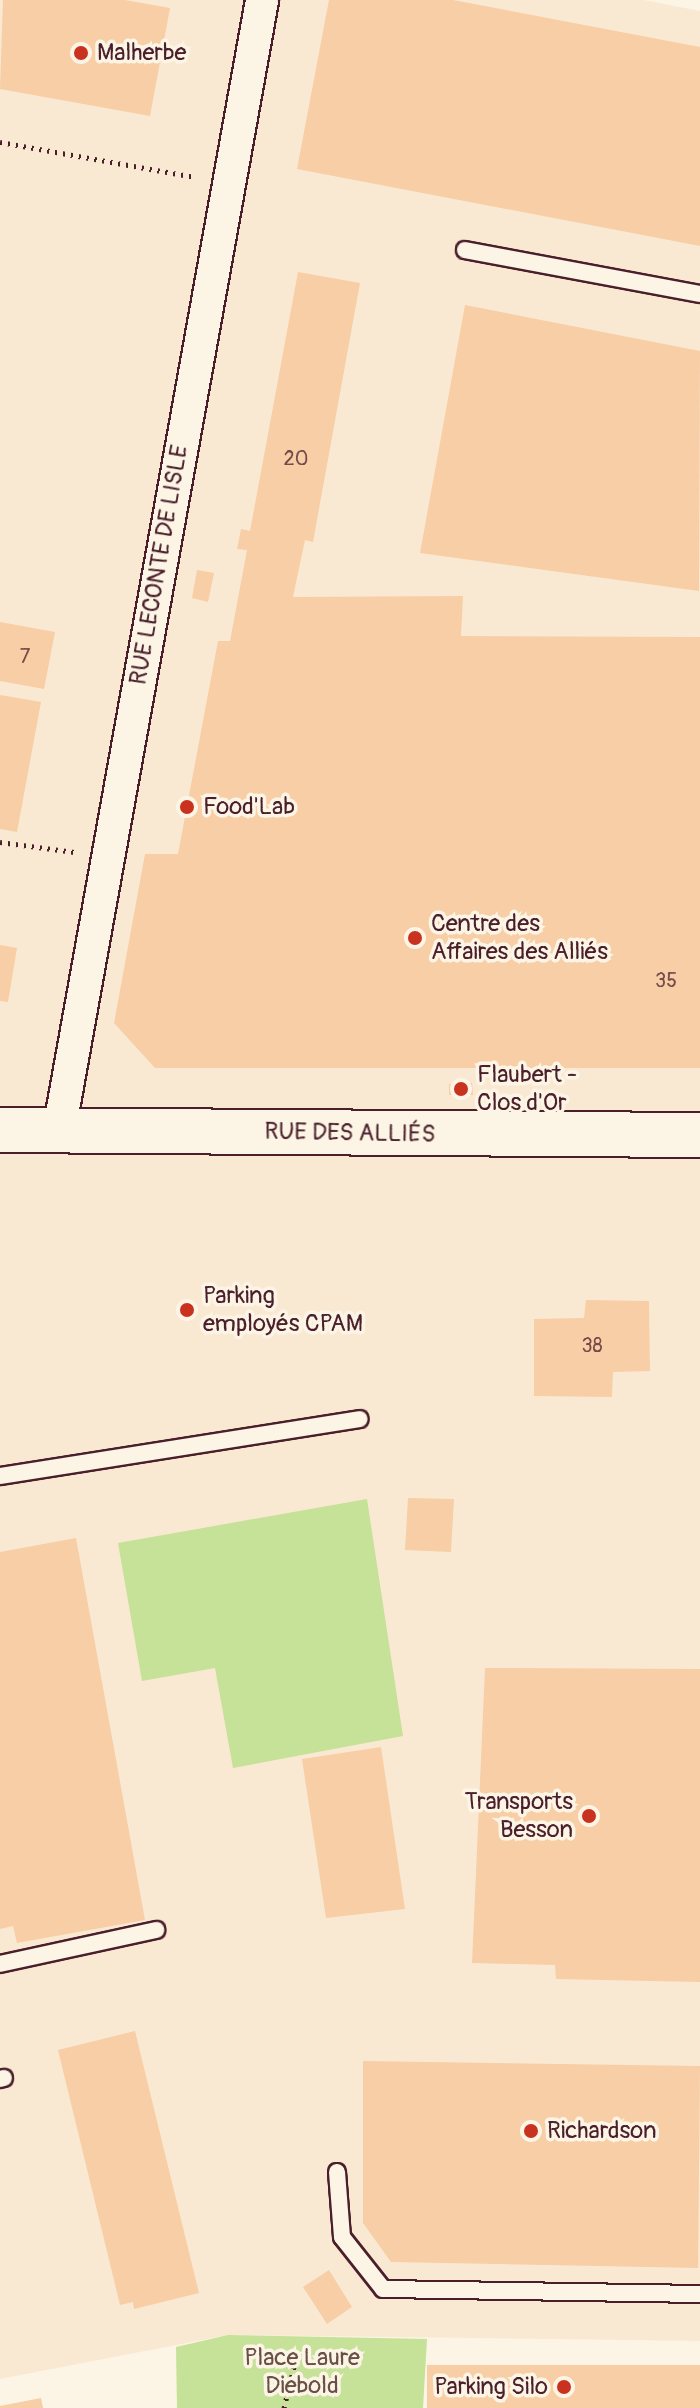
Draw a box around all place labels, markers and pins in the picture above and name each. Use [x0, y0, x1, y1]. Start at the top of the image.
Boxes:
place label: Malherbe [97, 39, 186, 67]
marker: Malherbe [72, 44, 90, 62]
place label: Food'Lab [203, 793, 295, 821]
marker: Food'Lab [178, 798, 196, 816]
place label: Centre des Affaires des Alliés [431, 910, 608, 966]
marker: Centre des Affaires des Alliés [406, 929, 424, 947]
place label: Flaubert - Clos d'Or [477, 1061, 577, 1117]
marker: Flaubert - Clos d'Or [452, 1080, 470, 1098]
place label: Parking employés CPAM [203, 1282, 363, 1338]
marker: Parking employés CPAM [178, 1301, 196, 1319]
place label: Transports Besson [464, 1788, 573, 1844]
marker: Transports Besson [580, 1807, 598, 1825]
place label: Richardson [547, 2117, 657, 2145]
marker: Richardson [522, 2122, 540, 2140]
place label: Parking Silo [434, 2373, 548, 2401]
marker: Parking Silo [555, 2378, 573, 2396]

